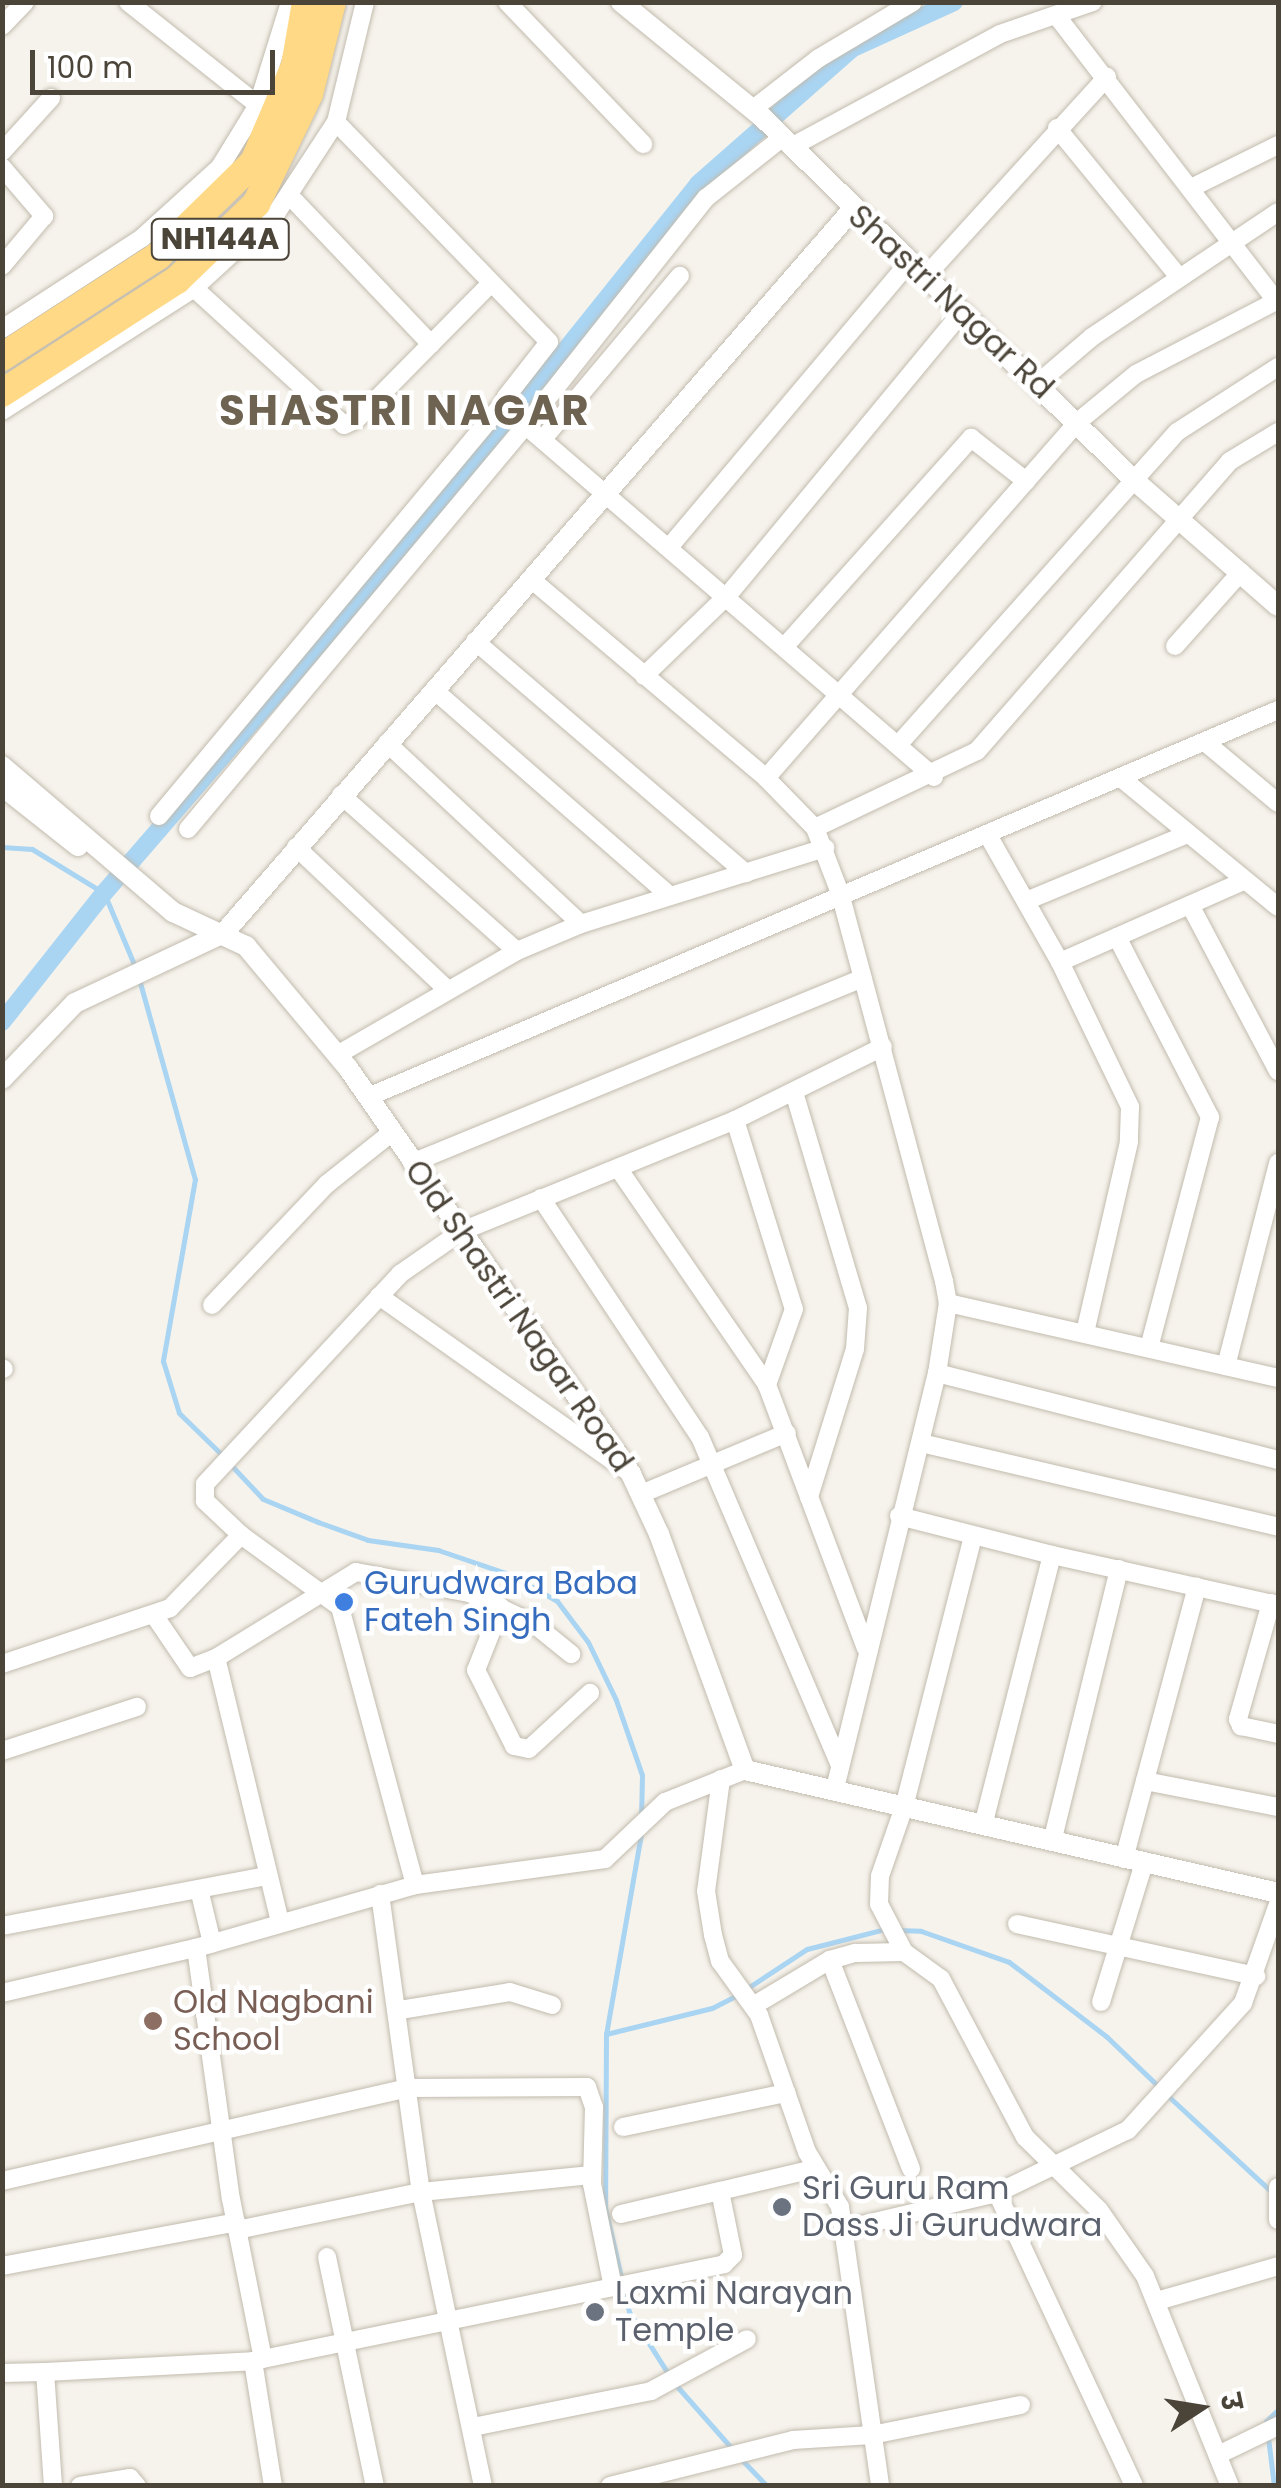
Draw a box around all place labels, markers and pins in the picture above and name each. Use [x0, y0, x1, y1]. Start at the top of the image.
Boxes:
place label: Gurudwara Baba Fateh Singh [364, 1565, 638, 1640]
marker: Gurudwara Baba Fateh Singh [333, 1591, 355, 1613]
place label: Old Nagbani School [173, 1984, 374, 2059]
marker: Old Nagbani School [142, 2010, 164, 2032]
place label: Sri Guru Ram Dass Ji Gurudwara [802, 2170, 1102, 2245]
marker: Sri Guru Ram Dass Ji Gurudwara [771, 2196, 793, 2218]
place label: Laxmi Narayan Temple [615, 2275, 853, 2350]
marker: Laxmi Narayan Temple [584, 2301, 606, 2323]

